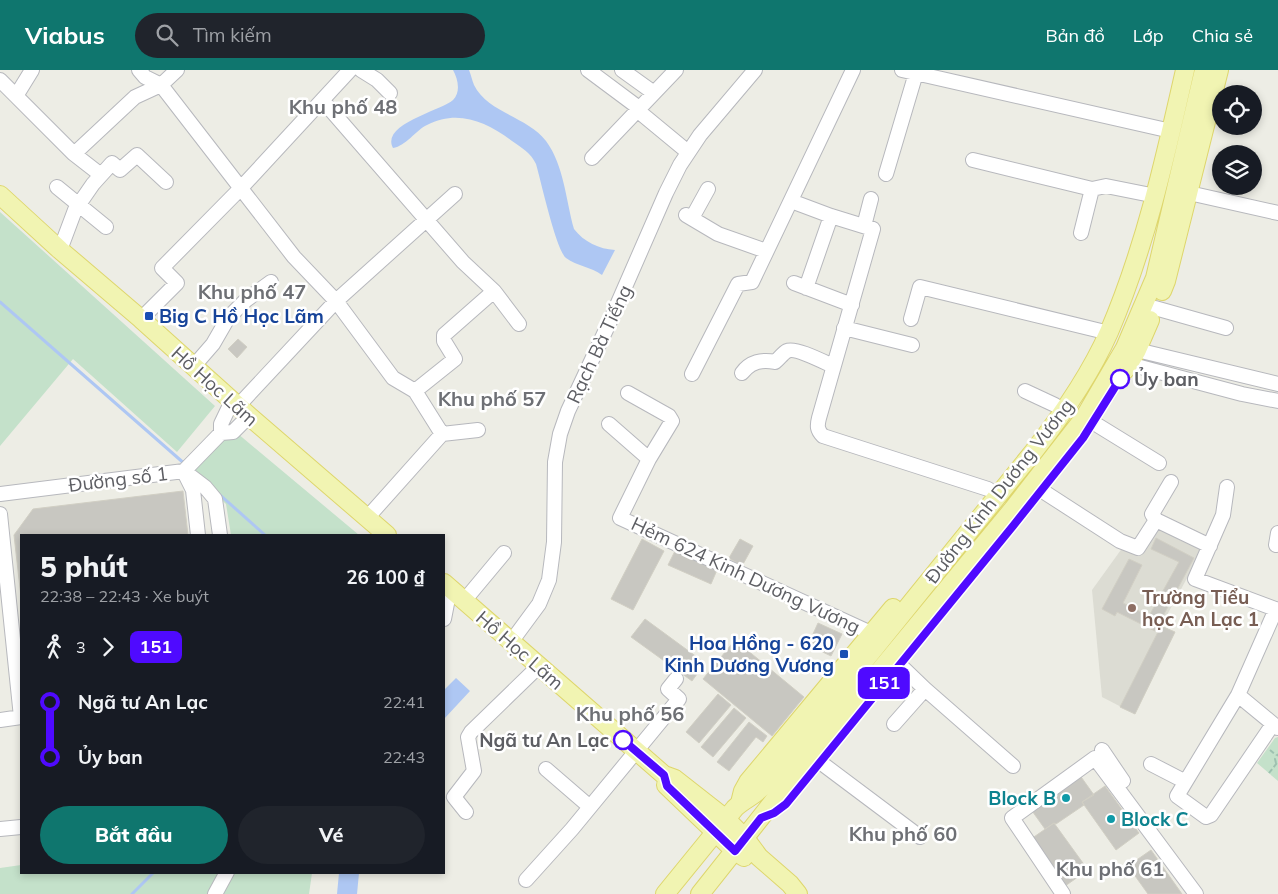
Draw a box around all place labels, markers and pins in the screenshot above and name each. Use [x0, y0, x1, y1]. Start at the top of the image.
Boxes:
place label: Big C Hồ Học Lãm [159, 304, 324, 328]
marker: Big C Hồ Học Lãm [143, 310, 155, 322]
place label: Ủy ban [1134, 367, 1199, 391]
marker: Ủy ban [1110, 369, 1130, 389]
place label: Trường Tiểu học An Lạc 1 [1142, 585, 1259, 631]
marker: Trường Tiểu học An Lạc 1 [1126, 602, 1138, 614]
place label: Hoa Hồng - 620 Kinh Dương Vương [664, 631, 834, 677]
marker: Hoa Hồng - 620 Kinh Dương Vương [838, 648, 850, 660]
place label: Ngã tư An Lạc [479, 728, 609, 752]
marker: Ngã tư An Lạc [613, 730, 633, 750]
place label: Block B [988, 786, 1056, 810]
marker: Block B [1060, 792, 1072, 804]
place label: Block C [1121, 807, 1189, 831]
marker: Block C [1105, 813, 1117, 825]

